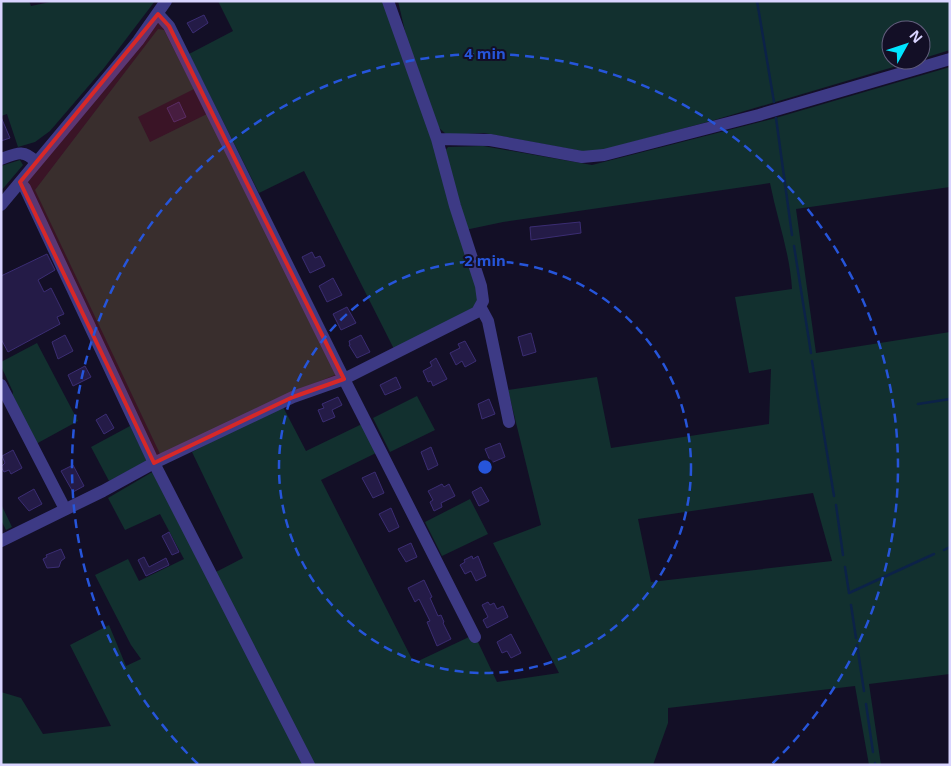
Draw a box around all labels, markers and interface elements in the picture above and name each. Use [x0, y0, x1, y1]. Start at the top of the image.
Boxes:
north arrow [881, 20, 931, 70]
text: N [905, 26, 927, 47]
text: 4 min [464, 43, 506, 63]
text: 2 min [464, 250, 506, 270]
centre of rings [476, 458, 494, 476]

